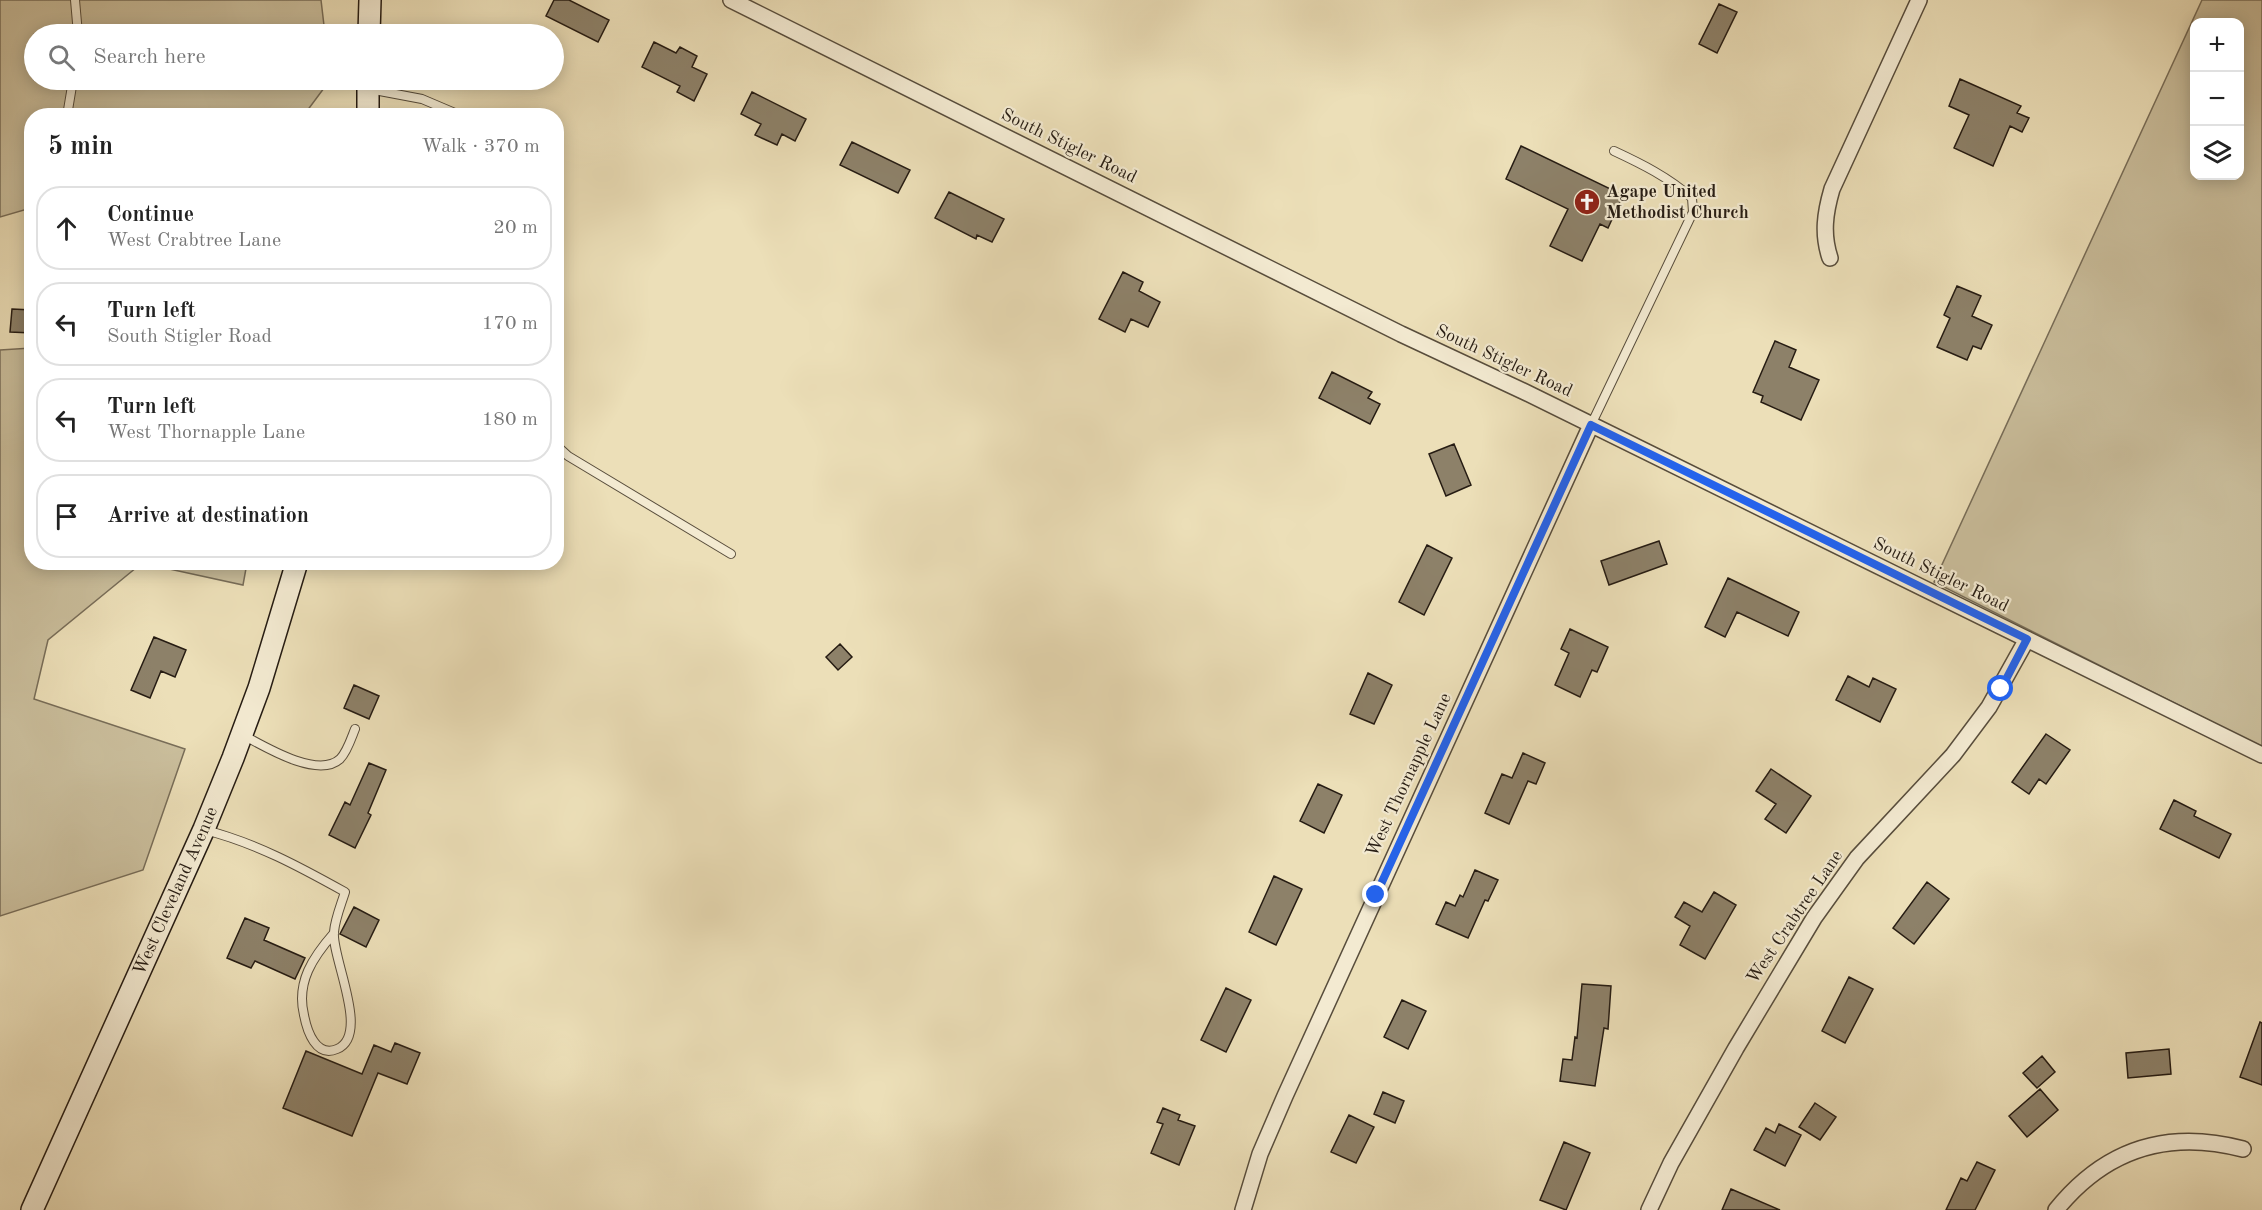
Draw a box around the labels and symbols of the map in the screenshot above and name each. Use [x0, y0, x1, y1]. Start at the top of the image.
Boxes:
street label: South Stigler Road [998, 105, 1140, 187]
place label: Agape United Methodist Church [1606, 183, 1749, 222]
church icon: Agape United Methodist Church [1572, 187, 1602, 217]
street label: South Stigler Road [1433, 321, 1575, 401]
street label: South Stigler Road [1870, 534, 2012, 616]
route start [1987, 675, 2013, 701]
street label: West Thornapple Lane [1363, 690, 1455, 860]
street label: West Cleveland Avenue [130, 804, 221, 978]
street label: West Crabtree Lane [1744, 847, 1846, 987]
route end [1362, 881, 1388, 907]

